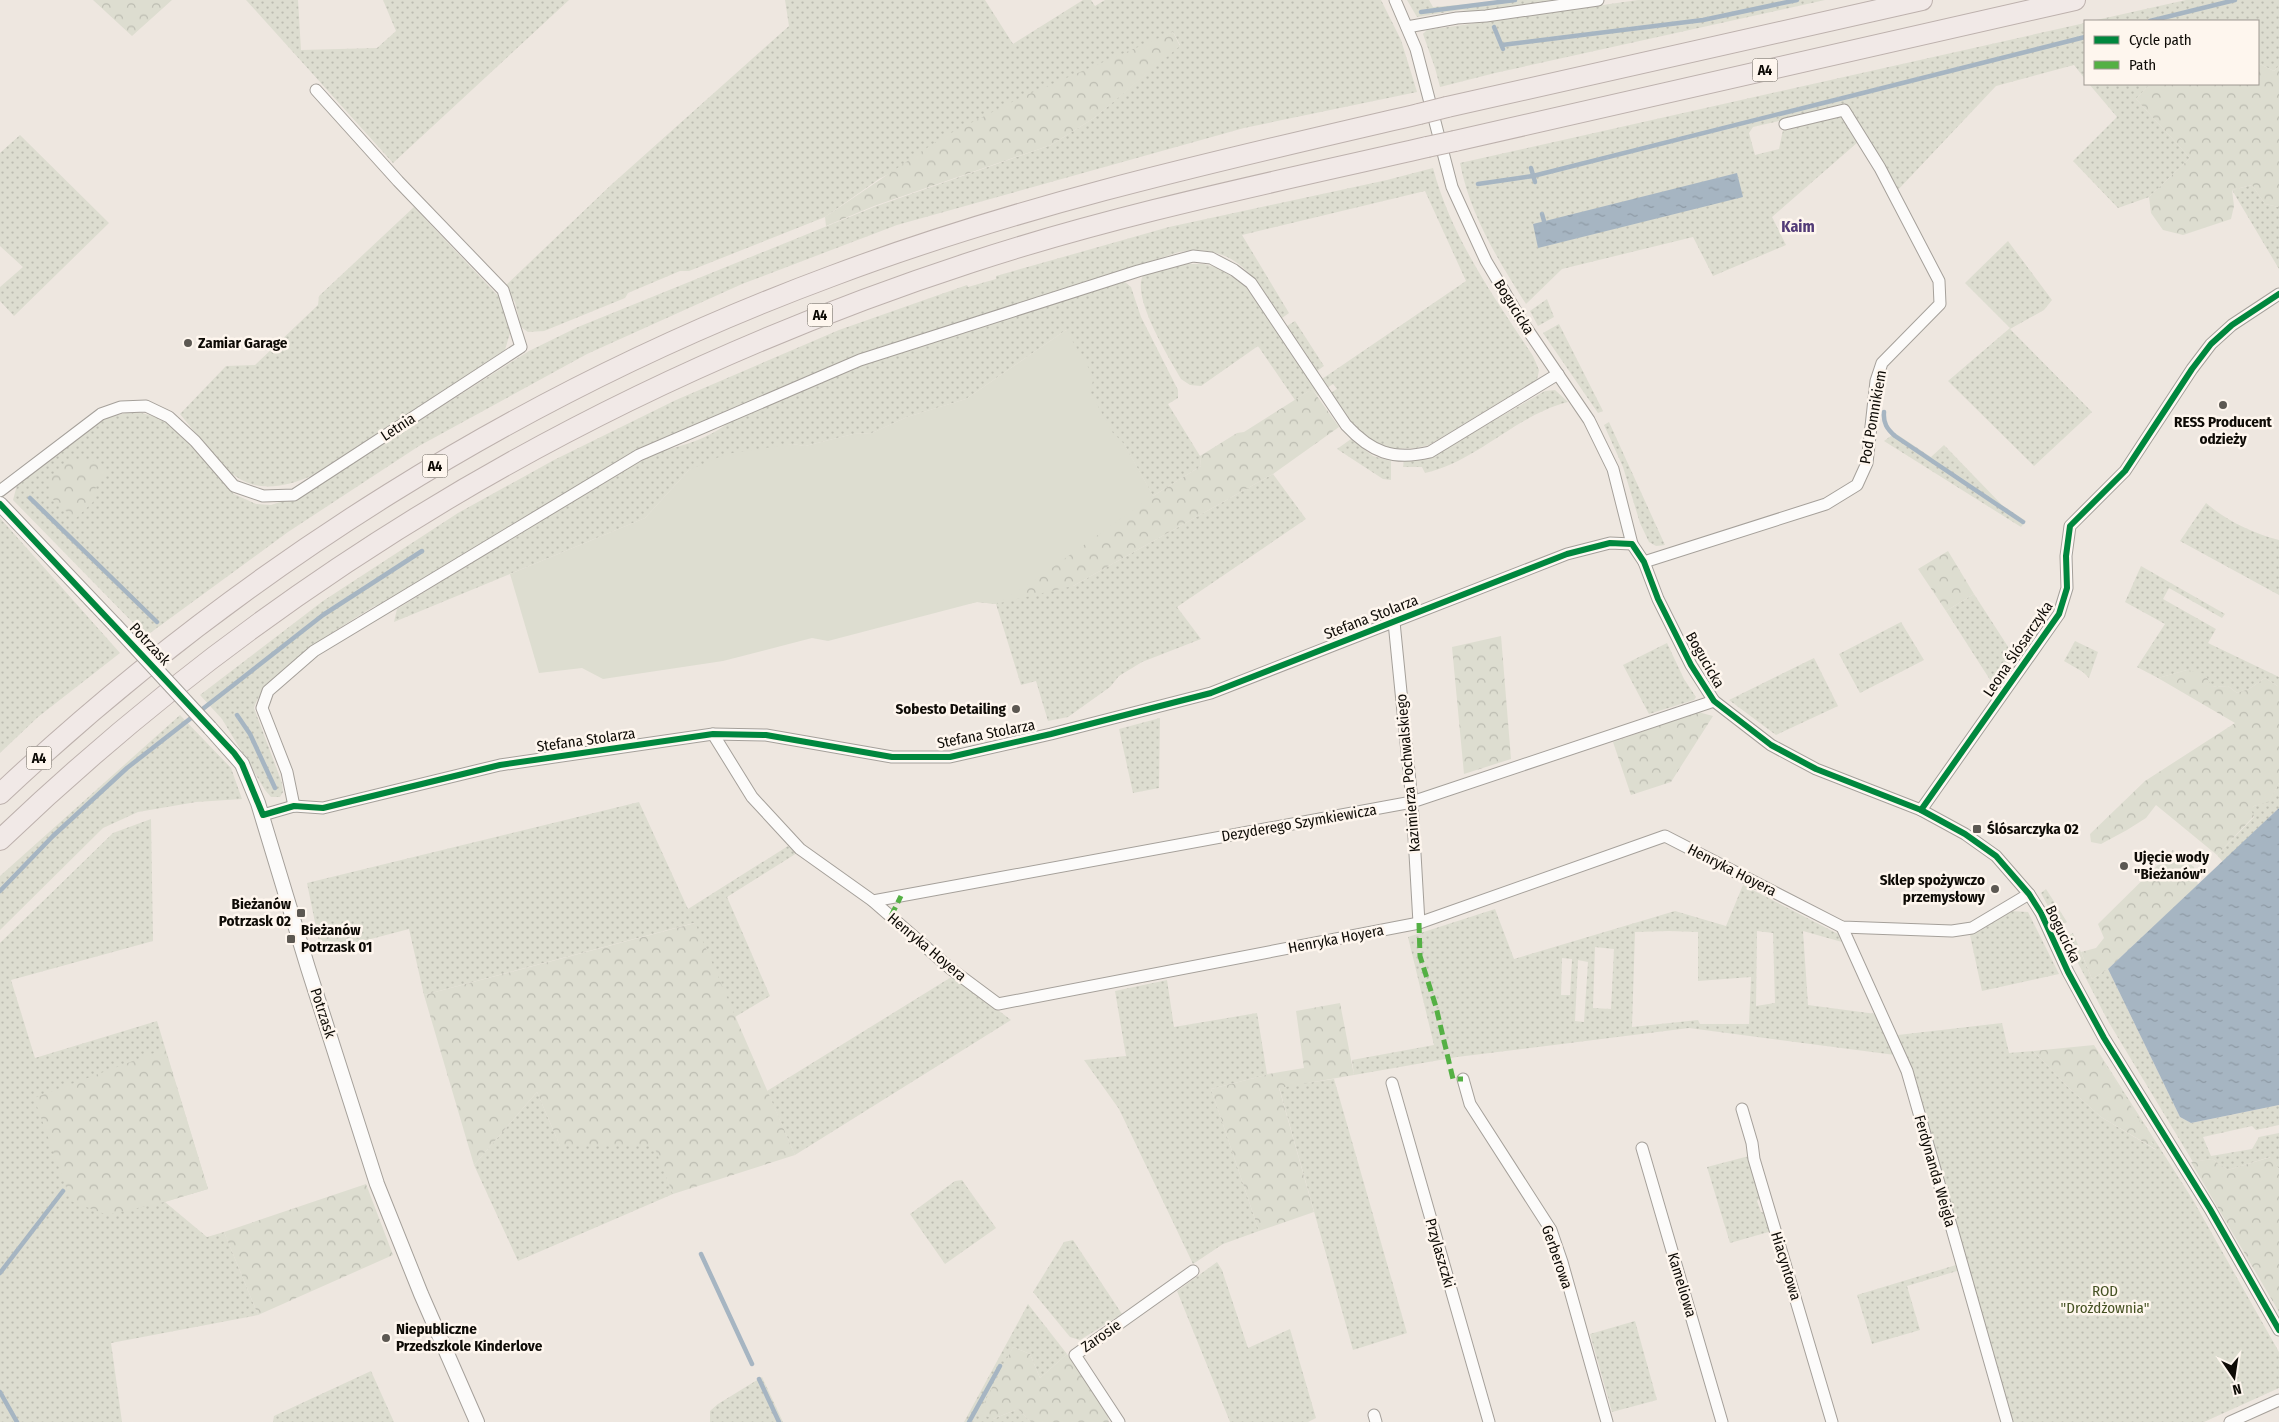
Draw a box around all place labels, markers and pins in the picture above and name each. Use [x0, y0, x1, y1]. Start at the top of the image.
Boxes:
place label: Zamiar Garage [198, 334, 288, 352]
marker: Zamiar Garage [182, 337, 194, 349]
marker: RESS Producent odzieży [2217, 399, 2229, 411]
place label: RESS Producent odzieży [2174, 413, 2273, 448]
place label: Sobesto Detailing [895, 700, 1007, 718]
marker: Sobesto Detailing [1010, 703, 1022, 715]
place label: Ślósarczyka 02 [1987, 820, 2079, 838]
marker: Ślósarczyka 02 [1971, 823, 1983, 835]
place label: Ujęcie wody "Bieżanów" [2134, 848, 2210, 883]
marker: Ujęcie wody "Bieżanów" [2118, 860, 2130, 872]
place label: Sklep spożywczo przemysłowy [1880, 871, 1986, 906]
marker: Sklep spożywczo przemysłowy [1989, 883, 2001, 895]
place label: Bieżanów Potrzask 02 [219, 895, 292, 930]
marker: Bieżanów Potrzask 02 [295, 907, 307, 919]
place label: Bieżanów Potrzask 01 [301, 921, 372, 956]
marker: Bieżanów Potrzask 01 [285, 933, 297, 945]
place label: Niepubliczne Przedszkole Kinderlove [396, 1320, 543, 1355]
marker: Niepubliczne Przedszkole Kinderlove [380, 1332, 392, 1344]

